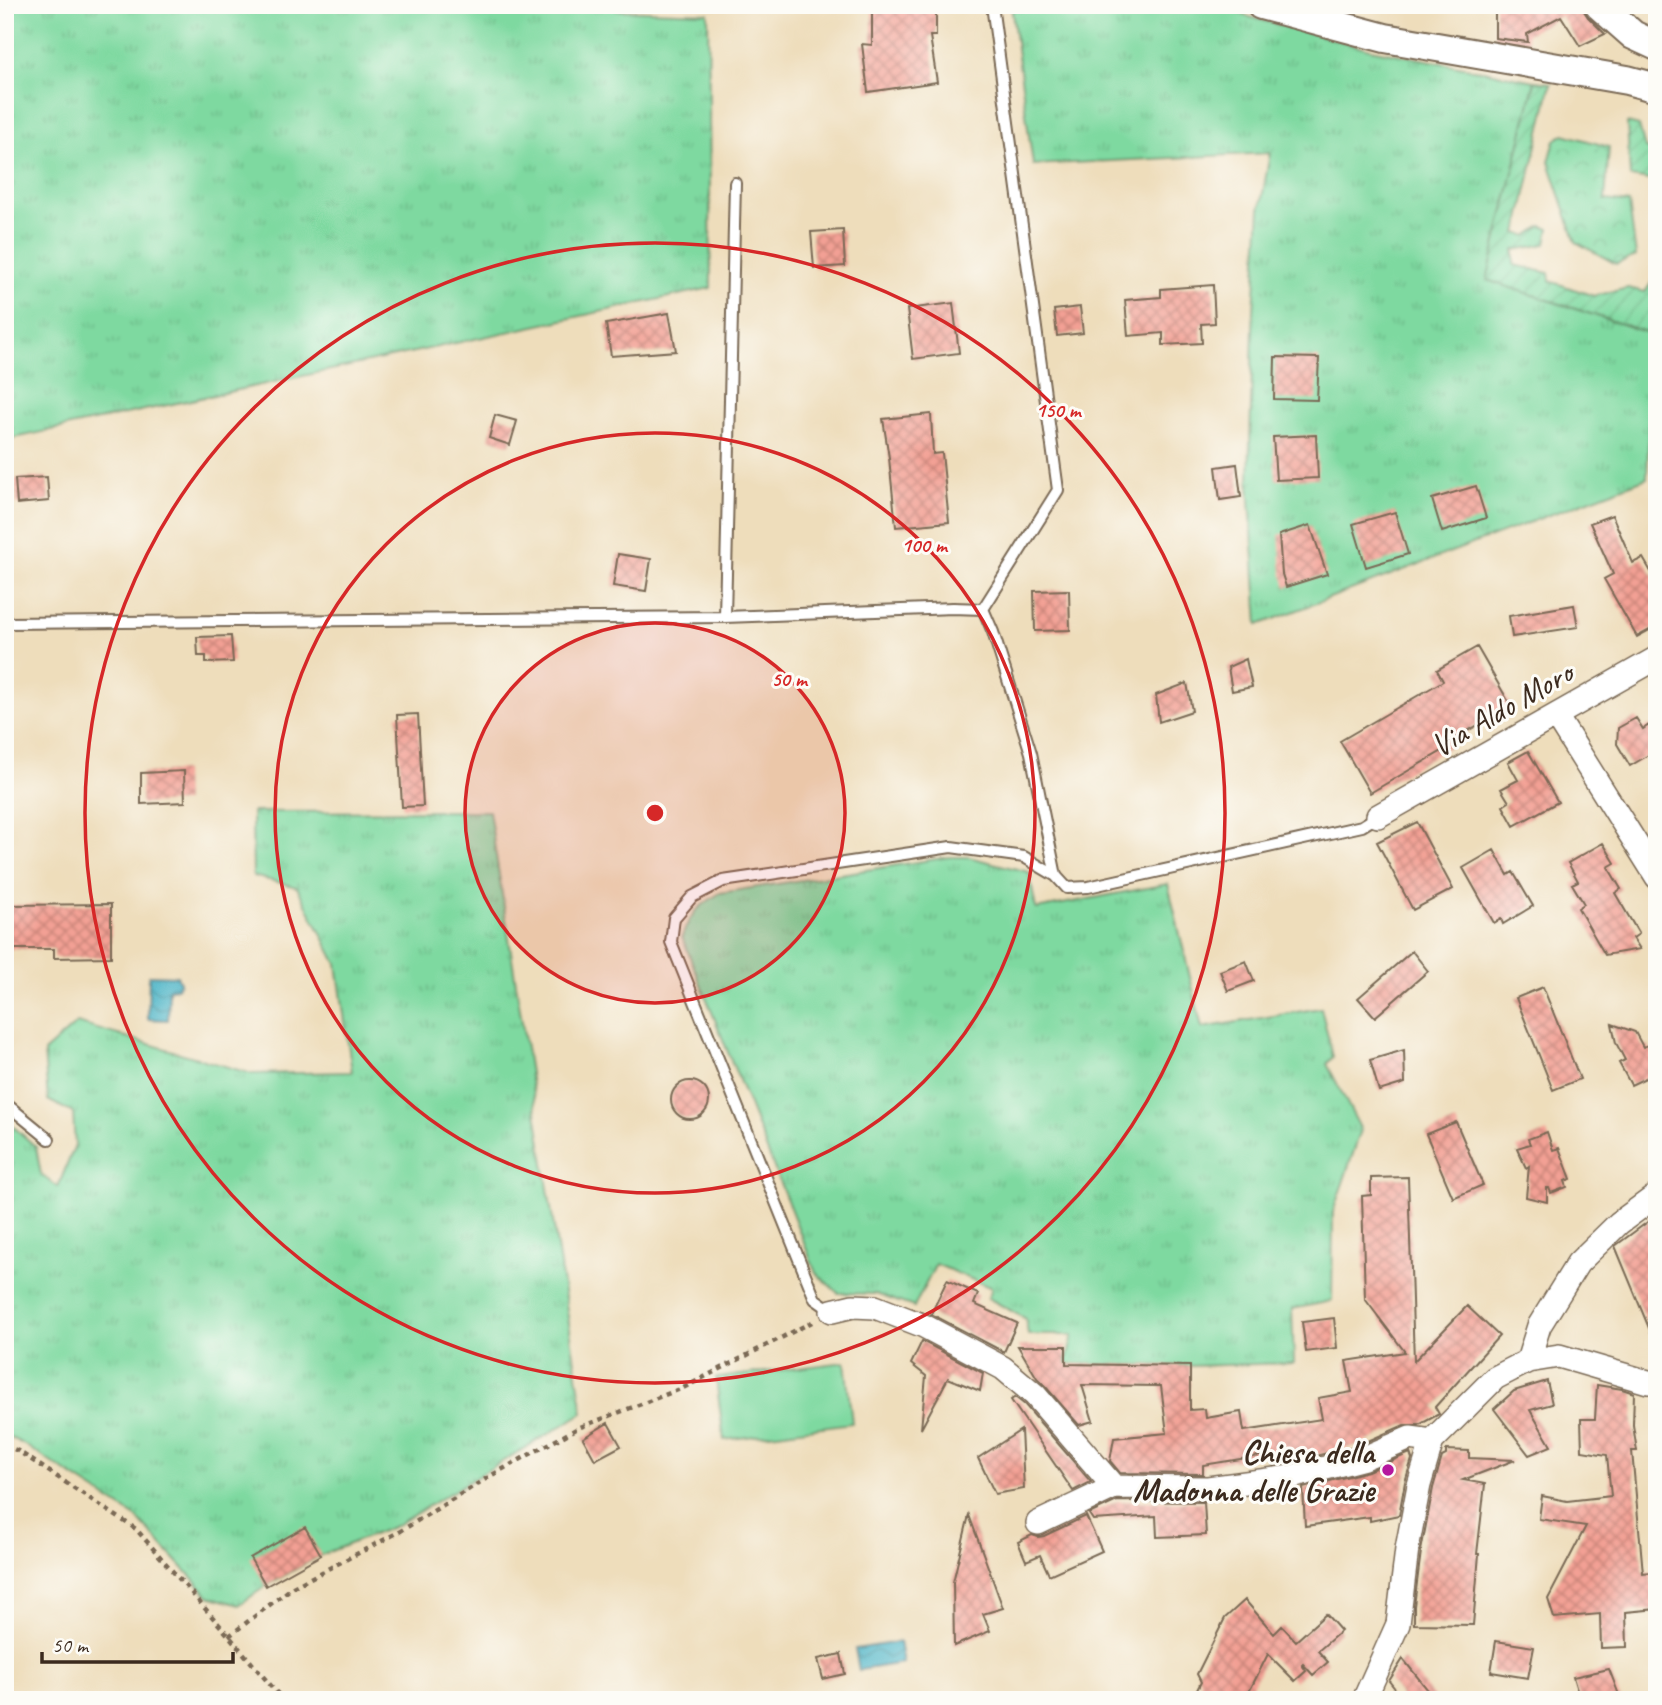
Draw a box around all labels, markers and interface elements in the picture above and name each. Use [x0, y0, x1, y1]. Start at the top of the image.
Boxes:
text: 150 m [1035, 397, 1083, 423]
text: 100 m [901, 532, 949, 558]
street label: Via Aldo Moro [1423, 650, 1583, 766]
text: 50 m [771, 666, 809, 692]
centre of rings [643, 801, 667, 825]
place label: Chiesa della Madonna delle Grazie [1133, 1431, 1377, 1511]
marker: Chiesa della Madonna delle Grazie [1380, 1462, 1396, 1478]
scale bar [42, 1621, 233, 1665]
text: 50 m [52, 1632, 90, 1658]

